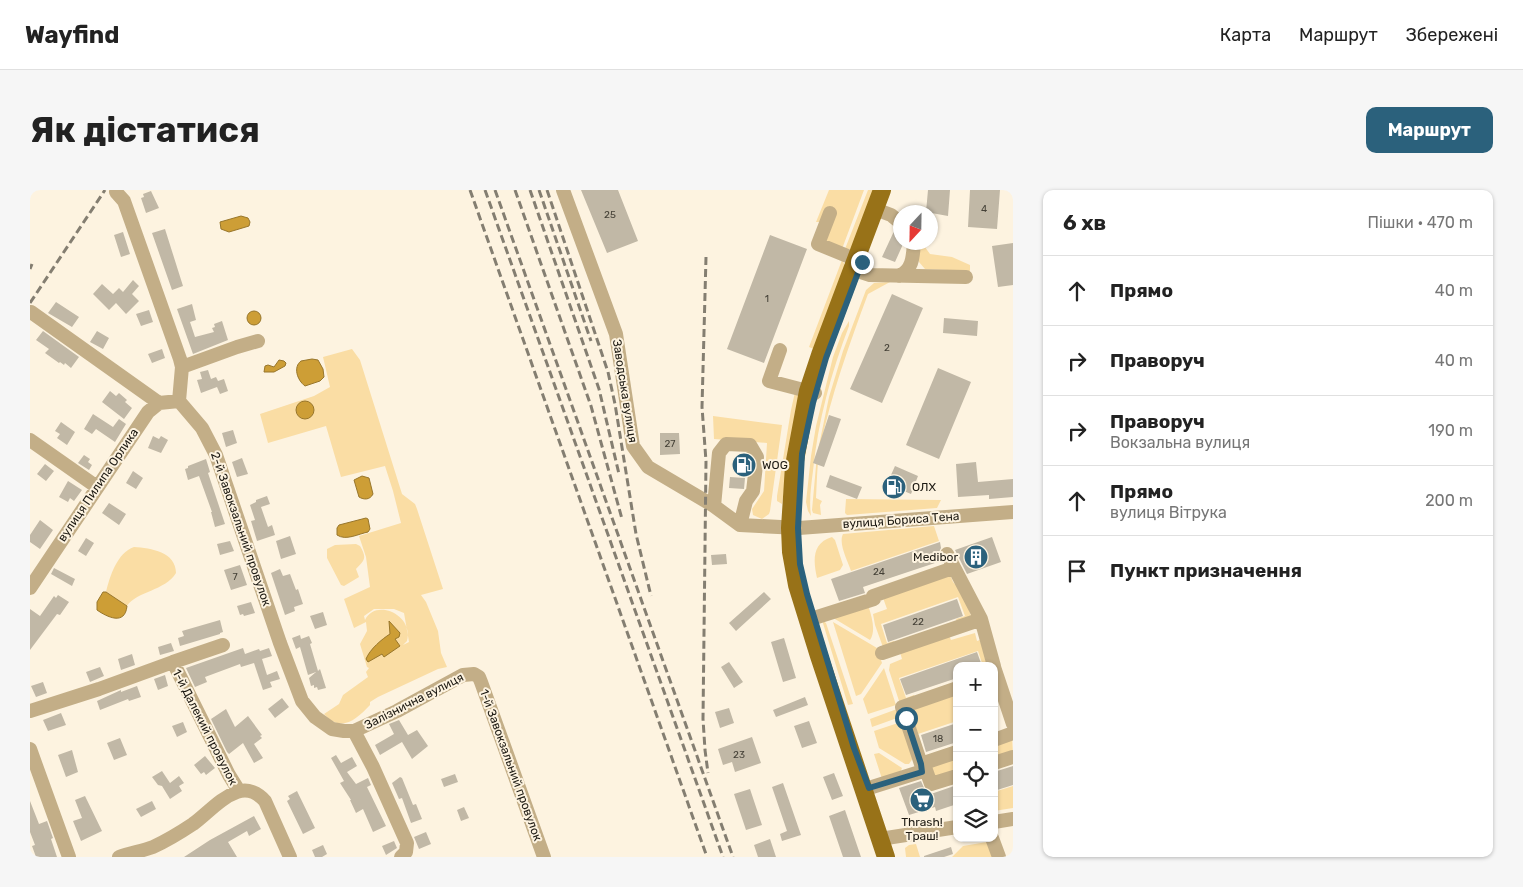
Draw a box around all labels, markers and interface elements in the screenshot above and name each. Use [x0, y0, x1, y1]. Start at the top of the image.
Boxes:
text: Wayfind [25, 21, 119, 49]
text: Карта [1220, 24, 1271, 46]
text: Маршрут [1299, 24, 1378, 46]
text: Збережені [1406, 24, 1498, 46]
button: Маршрут [1366, 107, 1493, 153]
text: Як дістатися [30, 109, 260, 151]
house number: 4 [981, 203, 987, 215]
north arrow [893, 205, 938, 250]
house number: 25 [604, 209, 616, 221]
text: 6 хв [1063, 210, 1106, 235]
text: Пішки · 470 m [1368, 213, 1473, 232]
route end [851, 251, 874, 274]
icon: ahead [1063, 277, 1091, 305]
text: Прямо [1110, 279, 1173, 302]
text: 40 m [1435, 281, 1473, 300]
house number: 1 [765, 293, 769, 305]
street label: Заводська вулиця [610, 338, 640, 444]
house number: 2 [884, 342, 890, 354]
icon: right [1063, 347, 1091, 375]
text: Праворуч [1110, 349, 1205, 372]
text: 40 m [1435, 351, 1473, 370]
text: Праворуч [1110, 410, 1205, 433]
icon: right [1063, 417, 1091, 445]
text: 190 m [1428, 421, 1473, 440]
street label: вулиця Пилипа Орлика [55, 426, 141, 544]
text: Вокзальна вулиця [1110, 433, 1250, 452]
house number: 27 [665, 438, 676, 450]
street label: 2-й Завокзальний провулок [208, 450, 274, 608]
fuel station icon: WOG [731, 452, 757, 478]
place label: WOG [762, 458, 788, 472]
fuel station icon: ОЛХ [881, 474, 907, 500]
place label: ОЛХ [912, 480, 936, 494]
text: Прямо [1110, 480, 1173, 503]
icon: ahead [1063, 487, 1091, 515]
text: 200 m [1425, 491, 1473, 510]
text: вулиця Вітрука [1110, 503, 1227, 522]
street label: вулиця Бориса Тена [842, 509, 960, 531]
building icon: Medibor [963, 544, 989, 570]
place label: Medibor [913, 550, 958, 564]
icon: arrive [1063, 557, 1091, 585]
text: Пункт призначення [1110, 559, 1302, 582]
house number: 24 [873, 566, 885, 578]
house number: 7 [232, 571, 238, 583]
house number: 22 [912, 616, 924, 628]
map controls [953, 662, 998, 842]
button: + [953, 662, 998, 707]
street label: 1-й Далекий провулок [170, 667, 241, 788]
street label: Залізнична вулиця [362, 670, 466, 732]
street label: 1-й Завокзальний провулок [477, 687, 545, 843]
route start [895, 707, 918, 730]
button: − [953, 707, 998, 752]
house number: 18 [933, 733, 943, 745]
house number: 23 [733, 749, 745, 761]
button: locate [953, 752, 998, 797]
supermarket icon: Thrash! Траш! [909, 787, 935, 813]
button: layers [953, 797, 998, 842]
place label: Thrash! Траш! [901, 815, 943, 843]

